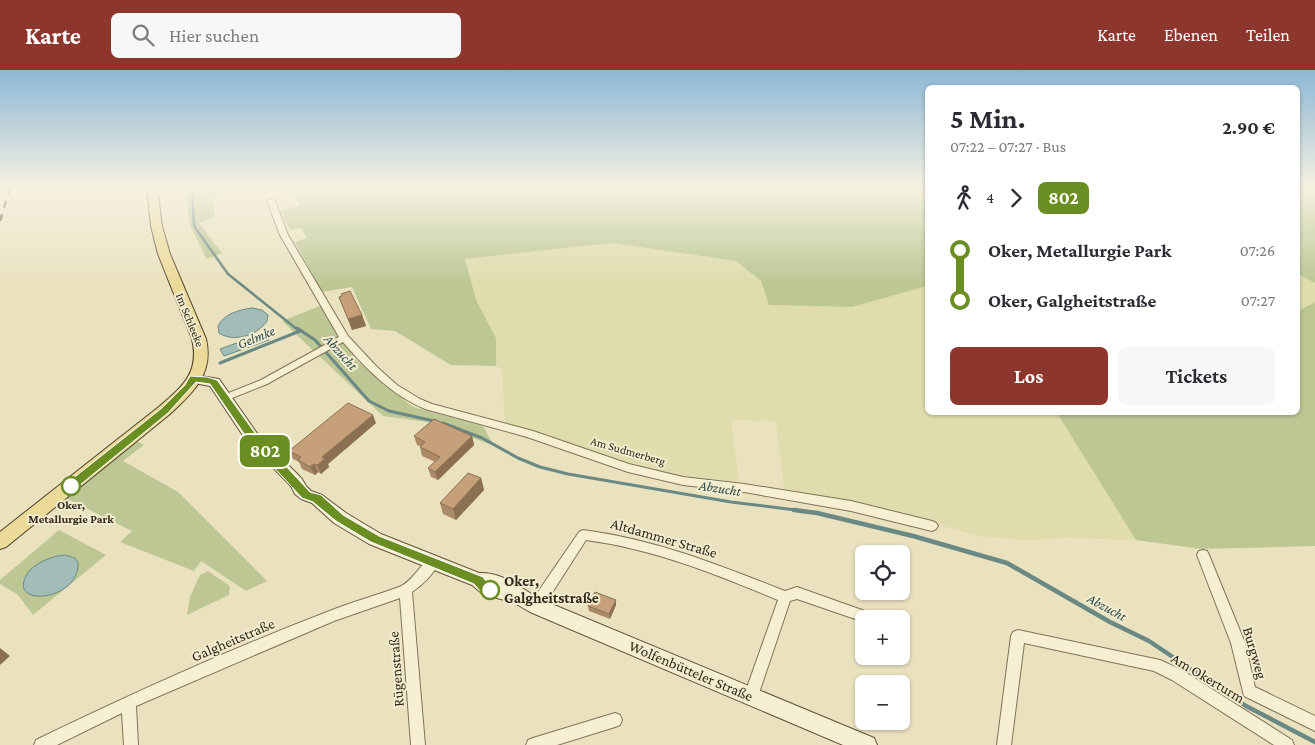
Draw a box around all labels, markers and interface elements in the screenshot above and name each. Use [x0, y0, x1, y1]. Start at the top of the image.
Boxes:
search box [111, 13, 461, 58]
icon: search [129, 21, 157, 49]
text: Karte [25, 22, 81, 49]
text: Hier suchen [169, 25, 259, 46]
text: Karte [1097, 25, 1136, 45]
text: Ebenen [1164, 25, 1218, 45]
text: Teilen [1246, 25, 1290, 45]
text: 5 Min. [950, 103, 1025, 134]
text: 2.90 € [1222, 117, 1275, 138]
text: 07:22 – 07:27 · Bus [950, 138, 1066, 155]
icon: walk [950, 184, 978, 212]
icon: forward [1002, 184, 1030, 212]
text: 802 [1048, 188, 1079, 208]
text: 4 [986, 189, 994, 206]
text: Oker, Metallurgie Park [988, 240, 1172, 261]
text: 07:26 [1240, 242, 1275, 259]
text: Oker, Galgheitstraße [988, 290, 1156, 311]
street label: Im Schleeke [173, 291, 207, 349]
text: 07:27 [1241, 292, 1275, 309]
water label: Gelmke [235, 322, 278, 352]
water label: Abzucht [320, 330, 362, 374]
button: Los [950, 347, 1108, 405]
button: Tickets [1118, 347, 1275, 405]
street label: Am Sudmerberg [589, 434, 667, 468]
line badge: 802 [236, 435, 294, 467]
text: 802 [250, 441, 280, 461]
marker: Oker, Metallurgie Park [61, 476, 81, 496]
water label: Abzucht [697, 477, 743, 499]
place label: Oker, Metallurgie Park [28, 498, 114, 526]
street label: Altdammer Straße [609, 515, 719, 561]
map controls [855, 545, 910, 730]
button: locate [855, 545, 910, 600]
place label: Oker, Galgheitstraße [504, 573, 599, 606]
marker: Oker, Galgheitstraße [480, 580, 500, 600]
water label: Abzucht [1084, 589, 1130, 625]
button: + [855, 610, 910, 665]
street label: Galgheitstraße [189, 615, 278, 666]
street label: Burgweg [1239, 625, 1270, 681]
street label: Rügenstraße [385, 630, 408, 707]
street label: Wolfenbütteler Straße [627, 638, 756, 705]
street label: Am Okerturm [1168, 650, 1248, 706]
button: − [855, 675, 910, 730]

